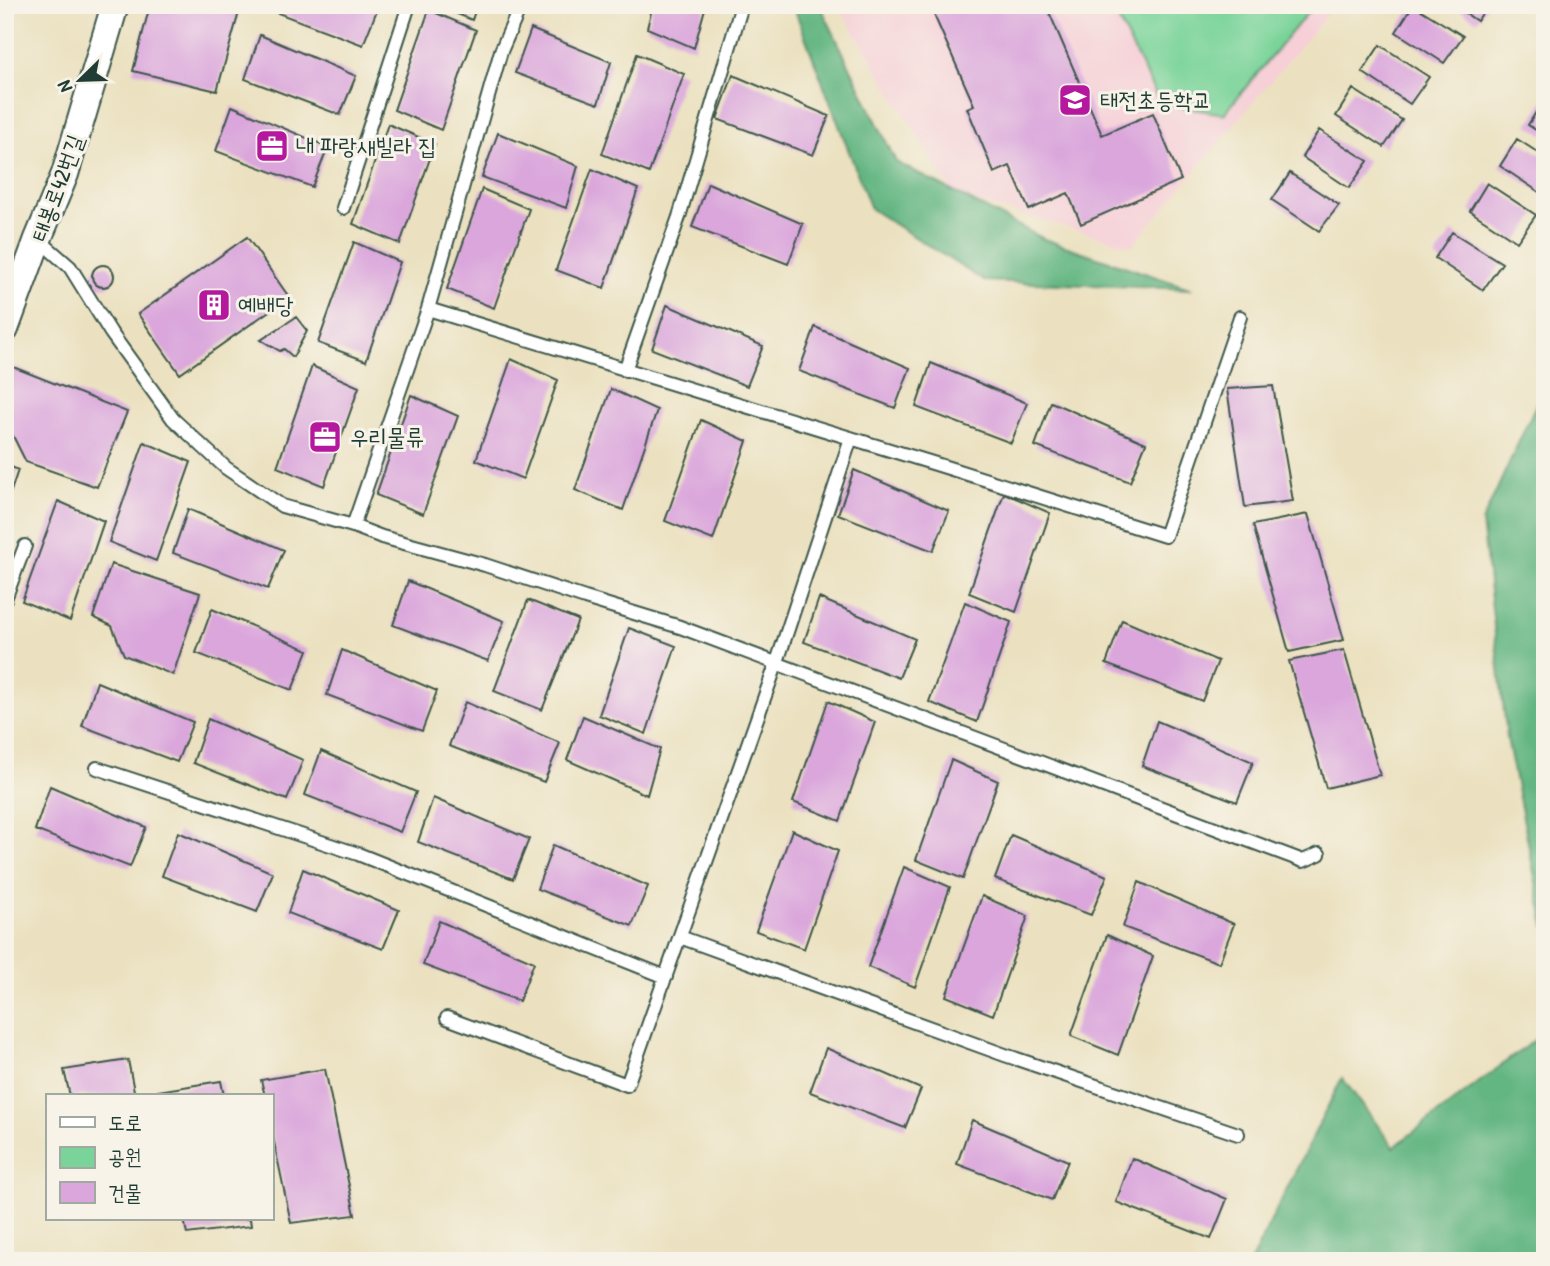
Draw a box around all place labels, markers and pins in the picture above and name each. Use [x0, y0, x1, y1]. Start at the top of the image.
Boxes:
school or university icon: 태전초등학교 [1056, 81, 1094, 119]
place label: 태전초등학교 [1100, 84, 1211, 115]
office icon: 내 파랑새빌라 집 [253, 127, 291, 165]
place label: 내 파랑새빌라 집 [296, 130, 436, 161]
building icon: 예배당 [195, 286, 233, 324]
place label: 예배당 [238, 289, 294, 320]
office icon: 우리물류 [306, 418, 344, 456]
place label: 우리물류 [350, 421, 424, 452]

